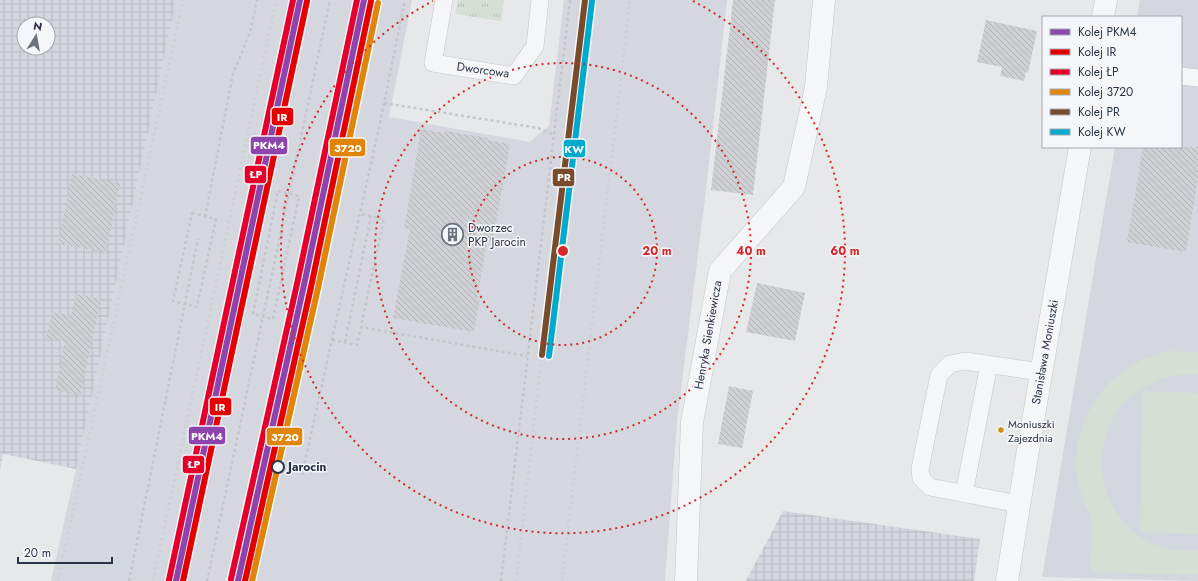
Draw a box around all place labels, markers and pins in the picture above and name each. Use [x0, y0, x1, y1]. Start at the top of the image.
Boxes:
place label: Dworzec PKP Jarocin [468, 219, 526, 251]
building icon: Dworzec PKP Jarocin [439, 222, 465, 248]
centre of rings [556, 244, 570, 258]
place label: Moniuszki Zajezdnia [1008, 416, 1055, 446]
marker: Moniuszki Zajezdnia [996, 425, 1006, 435]
place label: Jarocin [286, 458, 327, 476]
marker: Jarocin [271, 460, 285, 474]

